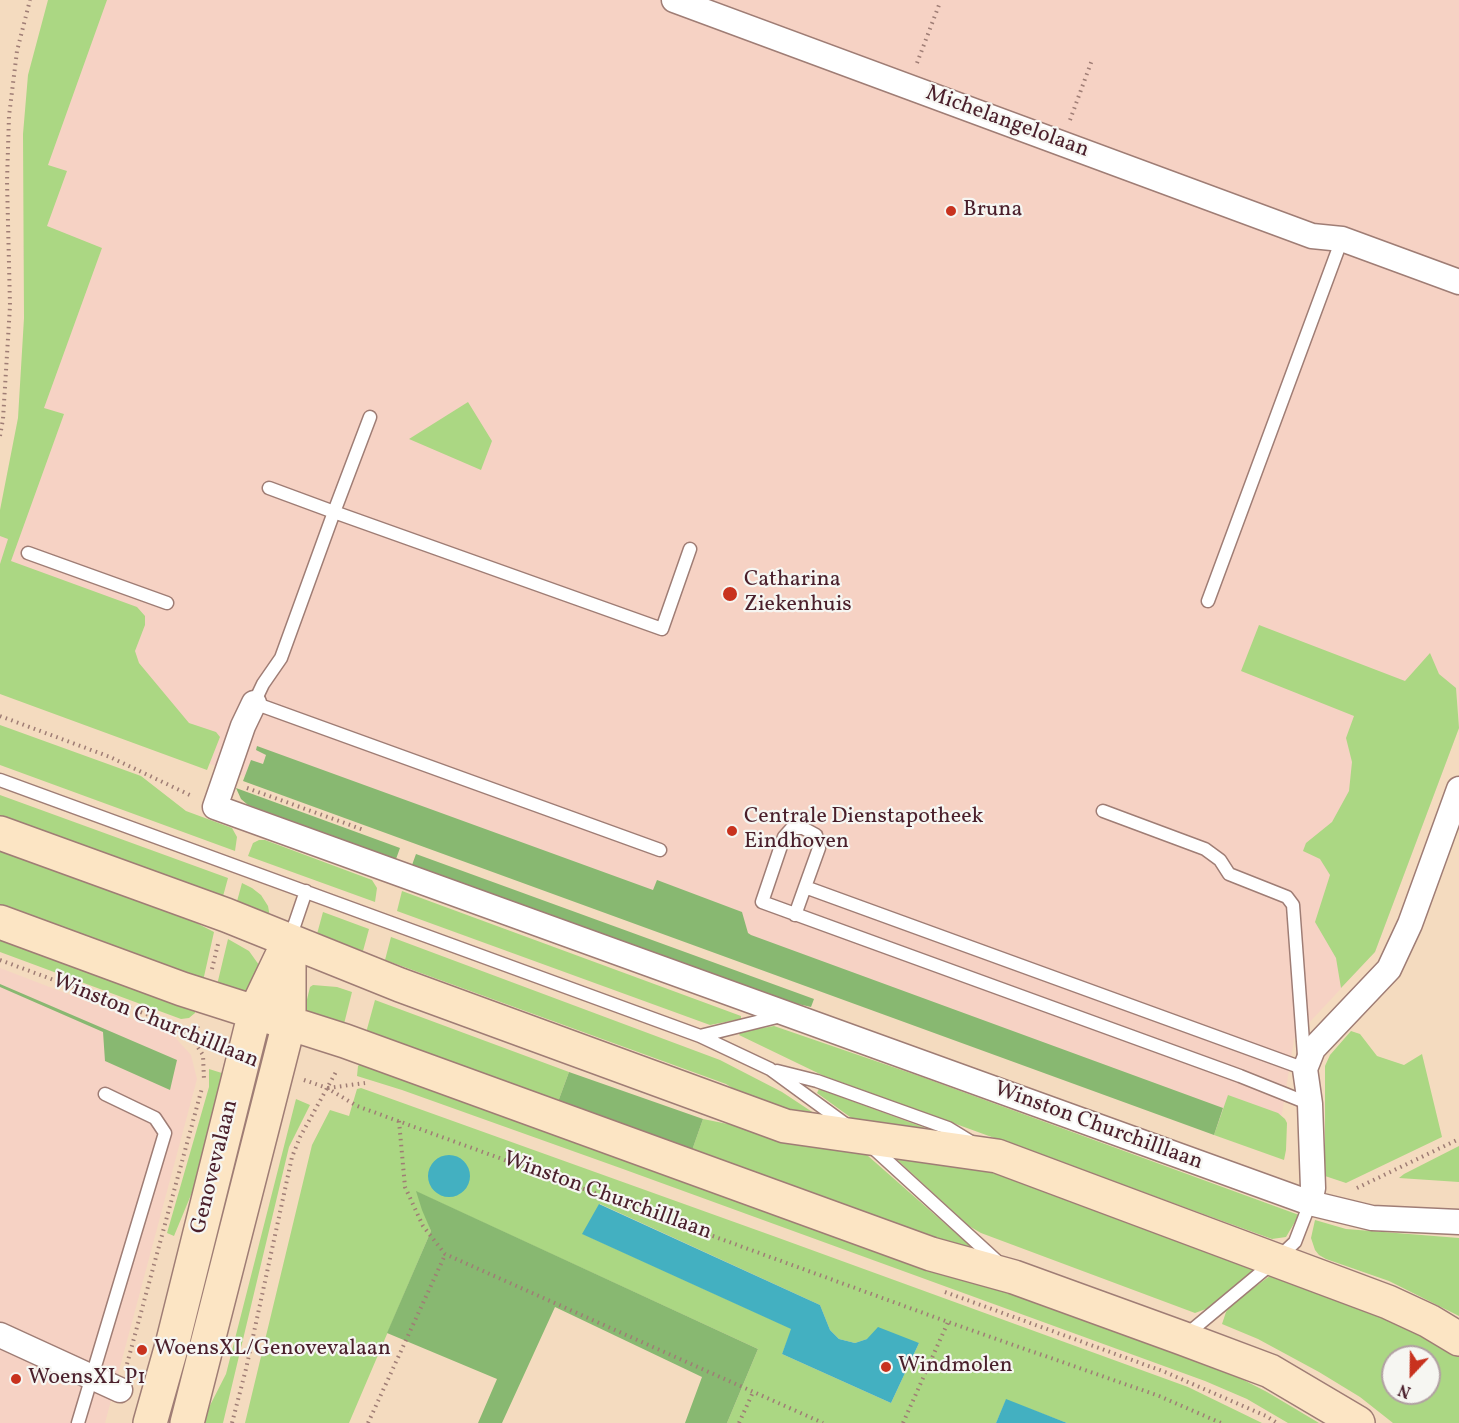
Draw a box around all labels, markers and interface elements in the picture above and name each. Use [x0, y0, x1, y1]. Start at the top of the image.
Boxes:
street label: Michelangelolaan [922, 81, 1092, 165]
place label: Bruna [963, 198, 1022, 224]
marker: Bruna [944, 204, 958, 218]
place label: Catharina Ziekenhuis [744, 568, 852, 620]
marker: Catharina Ziekenhuis [721, 585, 739, 603]
place label: Centrale Dienstapotheek Eindhoven [744, 805, 984, 856]
marker: Centrale Dienstapotheek Eindhoven [725, 824, 739, 838]
street label: Winston Churchilllaan [48, 969, 262, 1075]
street label: Winston Churchilllaan [990, 1077, 1206, 1177]
street label: Genovevalaan [187, 1097, 245, 1237]
street label: Winston Churchilllaan [499, 1147, 715, 1247]
place label: WoensXL/Genovevalaan [154, 1337, 391, 1363]
marker: WoensXL/Genovevalaan [135, 1343, 149, 1357]
north arrow [1381, 1345, 1441, 1405]
place label: Windmolen [898, 1354, 1013, 1380]
marker: Windmolen [879, 1360, 893, 1374]
place label: WoensXL P1 [28, 1366, 146, 1392]
marker: WoensXL P1 [9, 1372, 23, 1386]
text: N [1395, 1377, 1415, 1402]

